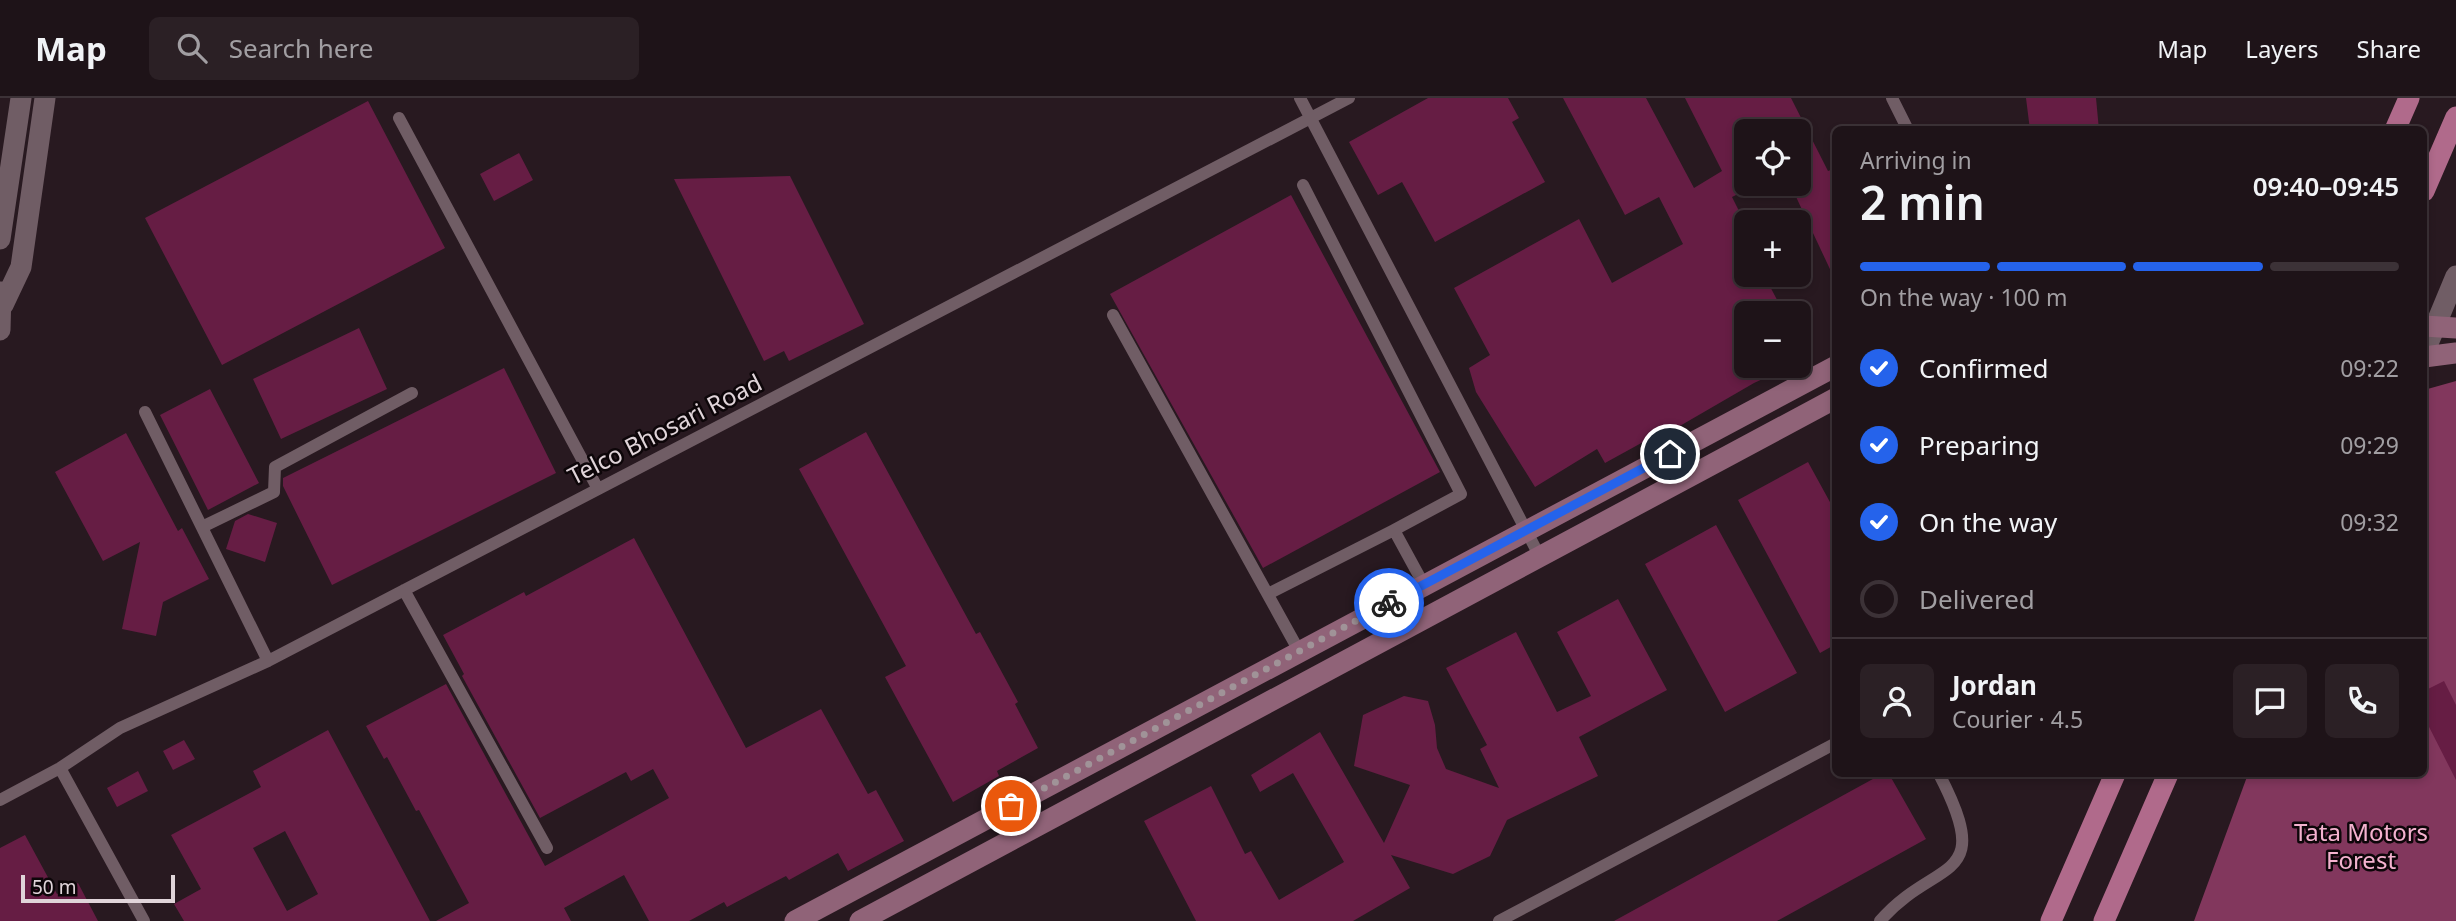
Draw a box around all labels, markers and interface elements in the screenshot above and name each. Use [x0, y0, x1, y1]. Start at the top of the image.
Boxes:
search box [149, 17, 639, 80]
text: Map [35, 26, 107, 71]
icon: search [173, 29, 211, 67]
text: Search here [229, 30, 373, 66]
text: Map [2157, 32, 2207, 65]
text: Layers [2245, 32, 2319, 65]
text: Share [2357, 32, 2421, 65]
map controls [1734, 119, 1811, 378]
button: locate [1734, 119, 1811, 196]
text: Arriving in [1860, 144, 1972, 176]
text: 09:40–09:45 [2253, 168, 2399, 204]
text: 2 min [1860, 171, 1985, 233]
button: + [1734, 210, 1811, 287]
text: On the way · 100 m [1860, 281, 2067, 313]
button: − [1734, 301, 1811, 378]
icon: check [1860, 349, 1898, 387]
text: Confirmed [1919, 350, 2049, 386]
text: 09:22 [2340, 352, 2399, 384]
street label: Telco Bhosari Road [562, 365, 767, 492]
pin [1640, 424, 1700, 484]
icon: check [1860, 426, 1898, 464]
text: Preparing [1919, 427, 2040, 463]
text: 09:29 [2340, 429, 2399, 461]
icon: home [1651, 435, 1689, 473]
icon: check [1860, 503, 1898, 541]
text: On the way [1919, 504, 2057, 540]
text: 09:32 [2340, 506, 2399, 538]
courier [1354, 568, 1424, 638]
text: Delivered [1919, 581, 2035, 617]
icon: bike [1370, 584, 1408, 622]
button: person [1860, 664, 1934, 738]
button: chat [2233, 664, 2307, 738]
button: phone [2325, 664, 2399, 738]
text: Jordan [1952, 667, 2037, 703]
text: Courier · 4.5 [1952, 703, 2083, 735]
pin [981, 776, 1041, 836]
icon: bag [992, 787, 1030, 825]
park label: Tata Motors Forest [2294, 815, 2428, 876]
scale bar [21, 872, 175, 904]
text: 50 m [32, 874, 76, 900]

